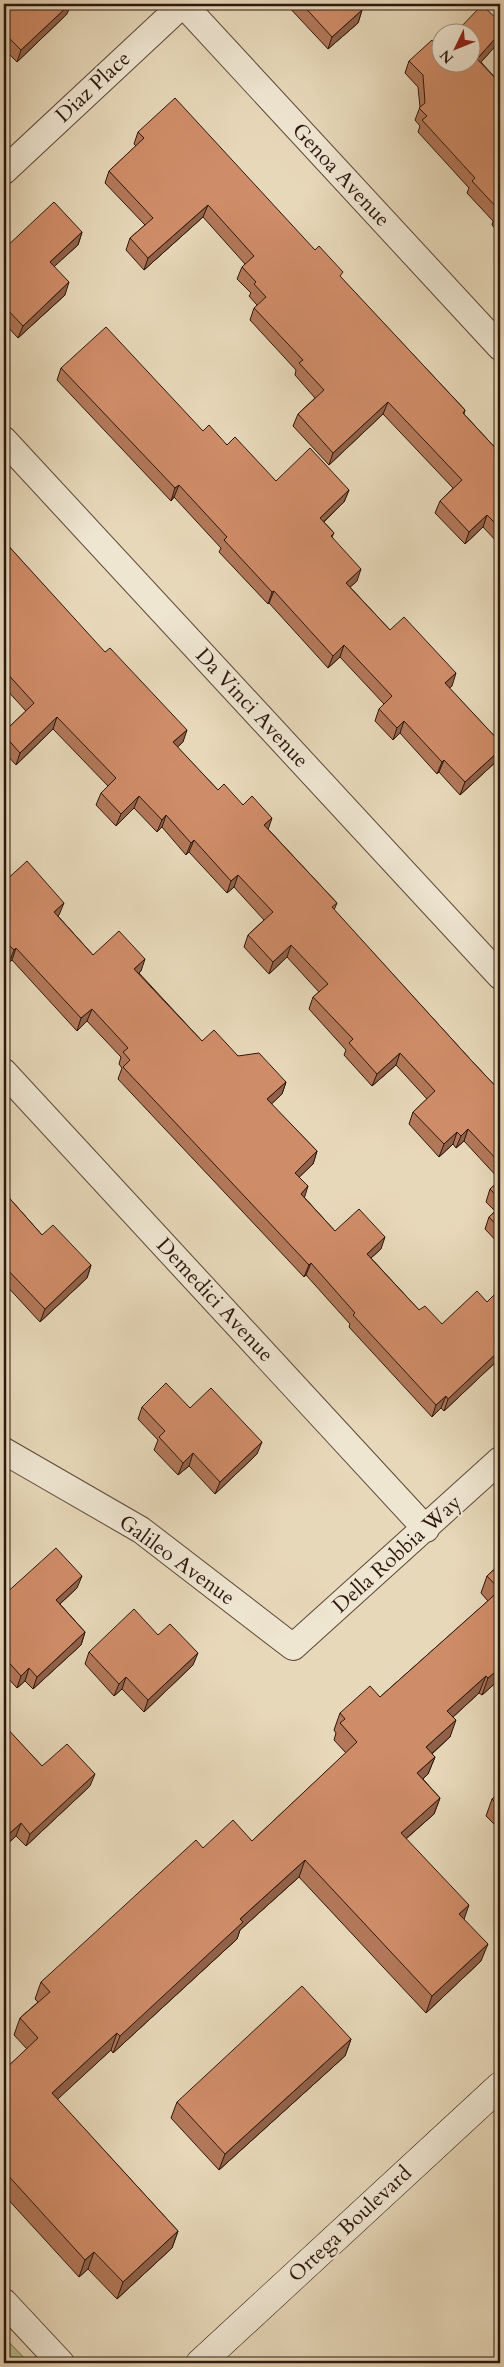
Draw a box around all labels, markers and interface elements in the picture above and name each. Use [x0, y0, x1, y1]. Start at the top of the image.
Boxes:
north arrow [432, 22, 482, 72]
street label: Diaz Place [49, 45, 137, 129]
text: N [436, 46, 458, 67]
street label: Genoa Avenue [285, 117, 397, 233]
street label: Da Vinci Avenue [189, 642, 315, 774]
street label: Demedici Avenue [150, 1232, 280, 1368]
street label: Della Robbia Way [326, 1488, 468, 1620]
street label: Galileo Avenue [113, 1508, 241, 1612]
street label: Ortega Boulevard [282, 2159, 418, 2289]

